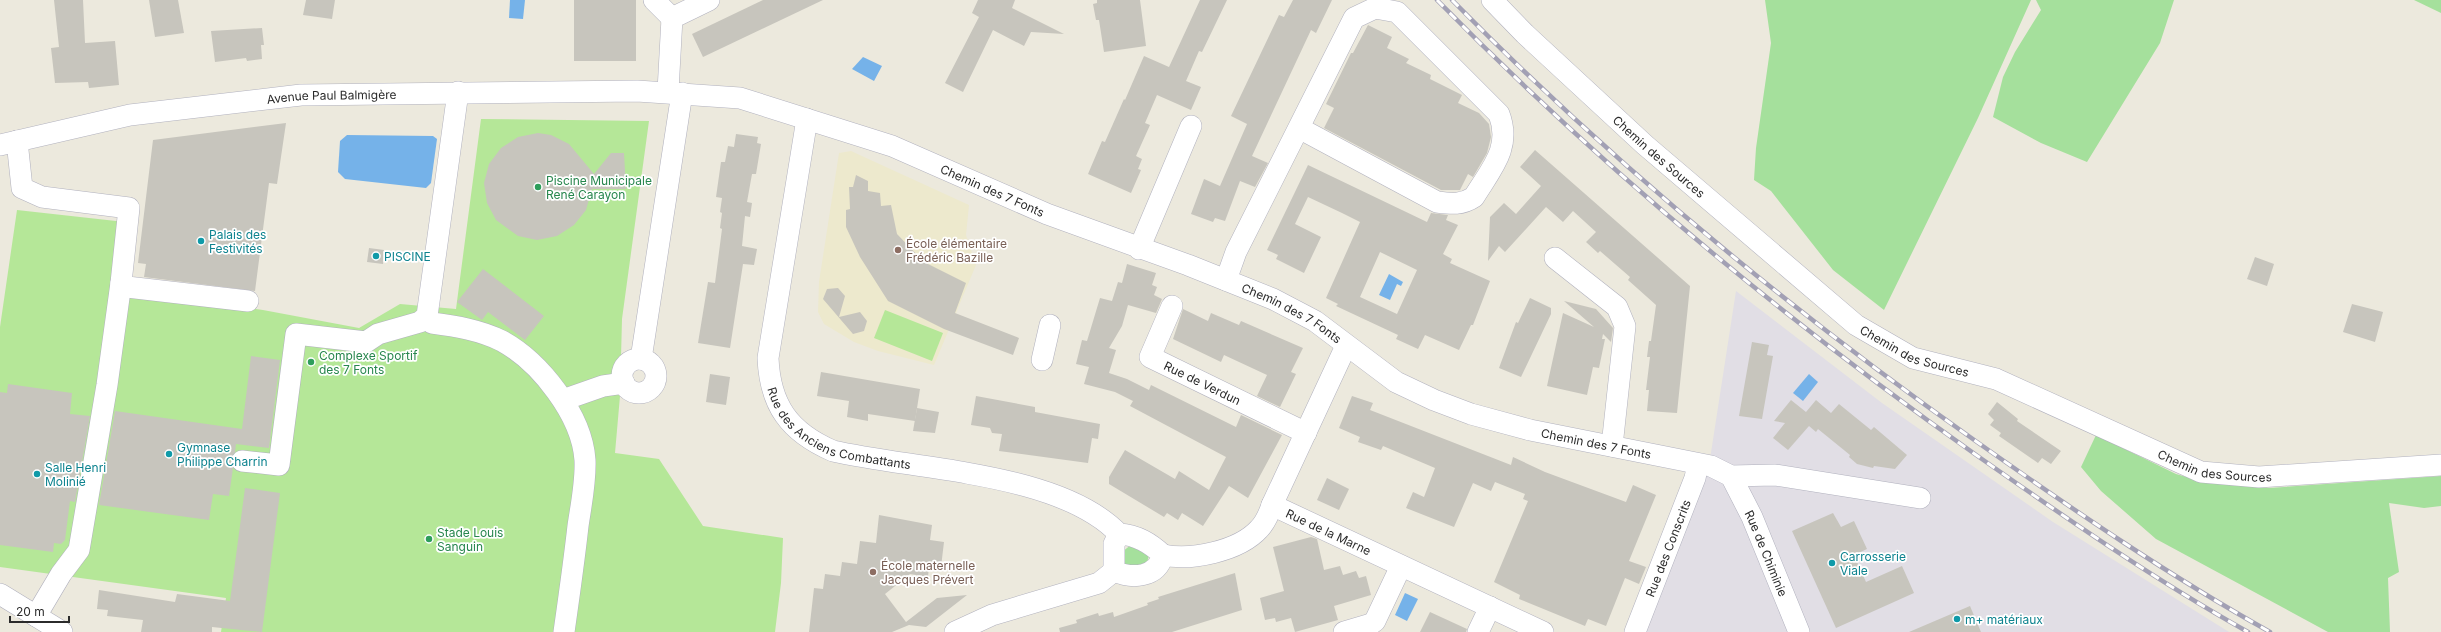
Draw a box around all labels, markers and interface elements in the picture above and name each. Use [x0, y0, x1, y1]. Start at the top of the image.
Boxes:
street label: Avenue Paul Balmigère [266, 86, 397, 106]
street label: Chemin des Sources [1610, 112, 1708, 201]
street label: Chemin des 7 Fonts [938, 161, 1047, 219]
place label: Piscine Municipale René Carayon [546, 173, 652, 202]
marker: Piscine Municipale René Carayon [533, 182, 543, 192]
place label: Palais des Festivités [209, 227, 266, 256]
marker: Palais des Festivités [196, 236, 206, 246]
place label: École élémentaire Frédéric Bazille [906, 236, 1007, 265]
marker: École élémentaire Frédéric Bazille [893, 245, 903, 255]
place label: PISCINE [384, 249, 431, 264]
marker: PISCINE [371, 251, 381, 261]
street label: Chemin des 7 Fonts [1240, 280, 1345, 346]
street label: Chemin des Sources [1858, 322, 1971, 379]
place label: Complexe Sportif des 7 Fonts [319, 348, 418, 377]
marker: Complexe Sportif des 7 Fonts [306, 357, 316, 367]
street label: Rue de Verdun [1162, 358, 1243, 408]
street label: Rue des Anciens Combattants [765, 385, 912, 472]
street label: Chemin des 7 Fonts [1540, 425, 1653, 461]
place label: Gymnase Philippe Charrin [177, 440, 268, 469]
street label: Chemin des Sources [2156, 446, 2272, 485]
marker: Gymnase Philippe Charrin [164, 449, 174, 459]
place label: Salle Henri Molinié [45, 460, 106, 489]
marker: Salle Henri Molinié [32, 469, 42, 479]
street label: Rue des Conscrits [1642, 497, 1693, 599]
street label: Rue de la Marne [1284, 505, 1374, 558]
street label: Rue de Chiminie [1742, 507, 1791, 599]
place label: Stade Louis Sanguin [437, 525, 503, 554]
marker: Stade Louis Sanguin [424, 534, 434, 544]
place label: Carrosserie Viale [1840, 549, 1906, 578]
place label: École maternelle Jacques Prévert [881, 558, 975, 587]
marker: Carrosserie Viale [1827, 558, 1837, 568]
marker: École maternelle Jacques Prévert [868, 567, 878, 577]
scale bar [10, 598, 69, 624]
text: 20 m [16, 604, 45, 619]
place label: m+ matériaux [1965, 612, 2043, 627]
marker: m+ matériaux [1952, 614, 1962, 624]

